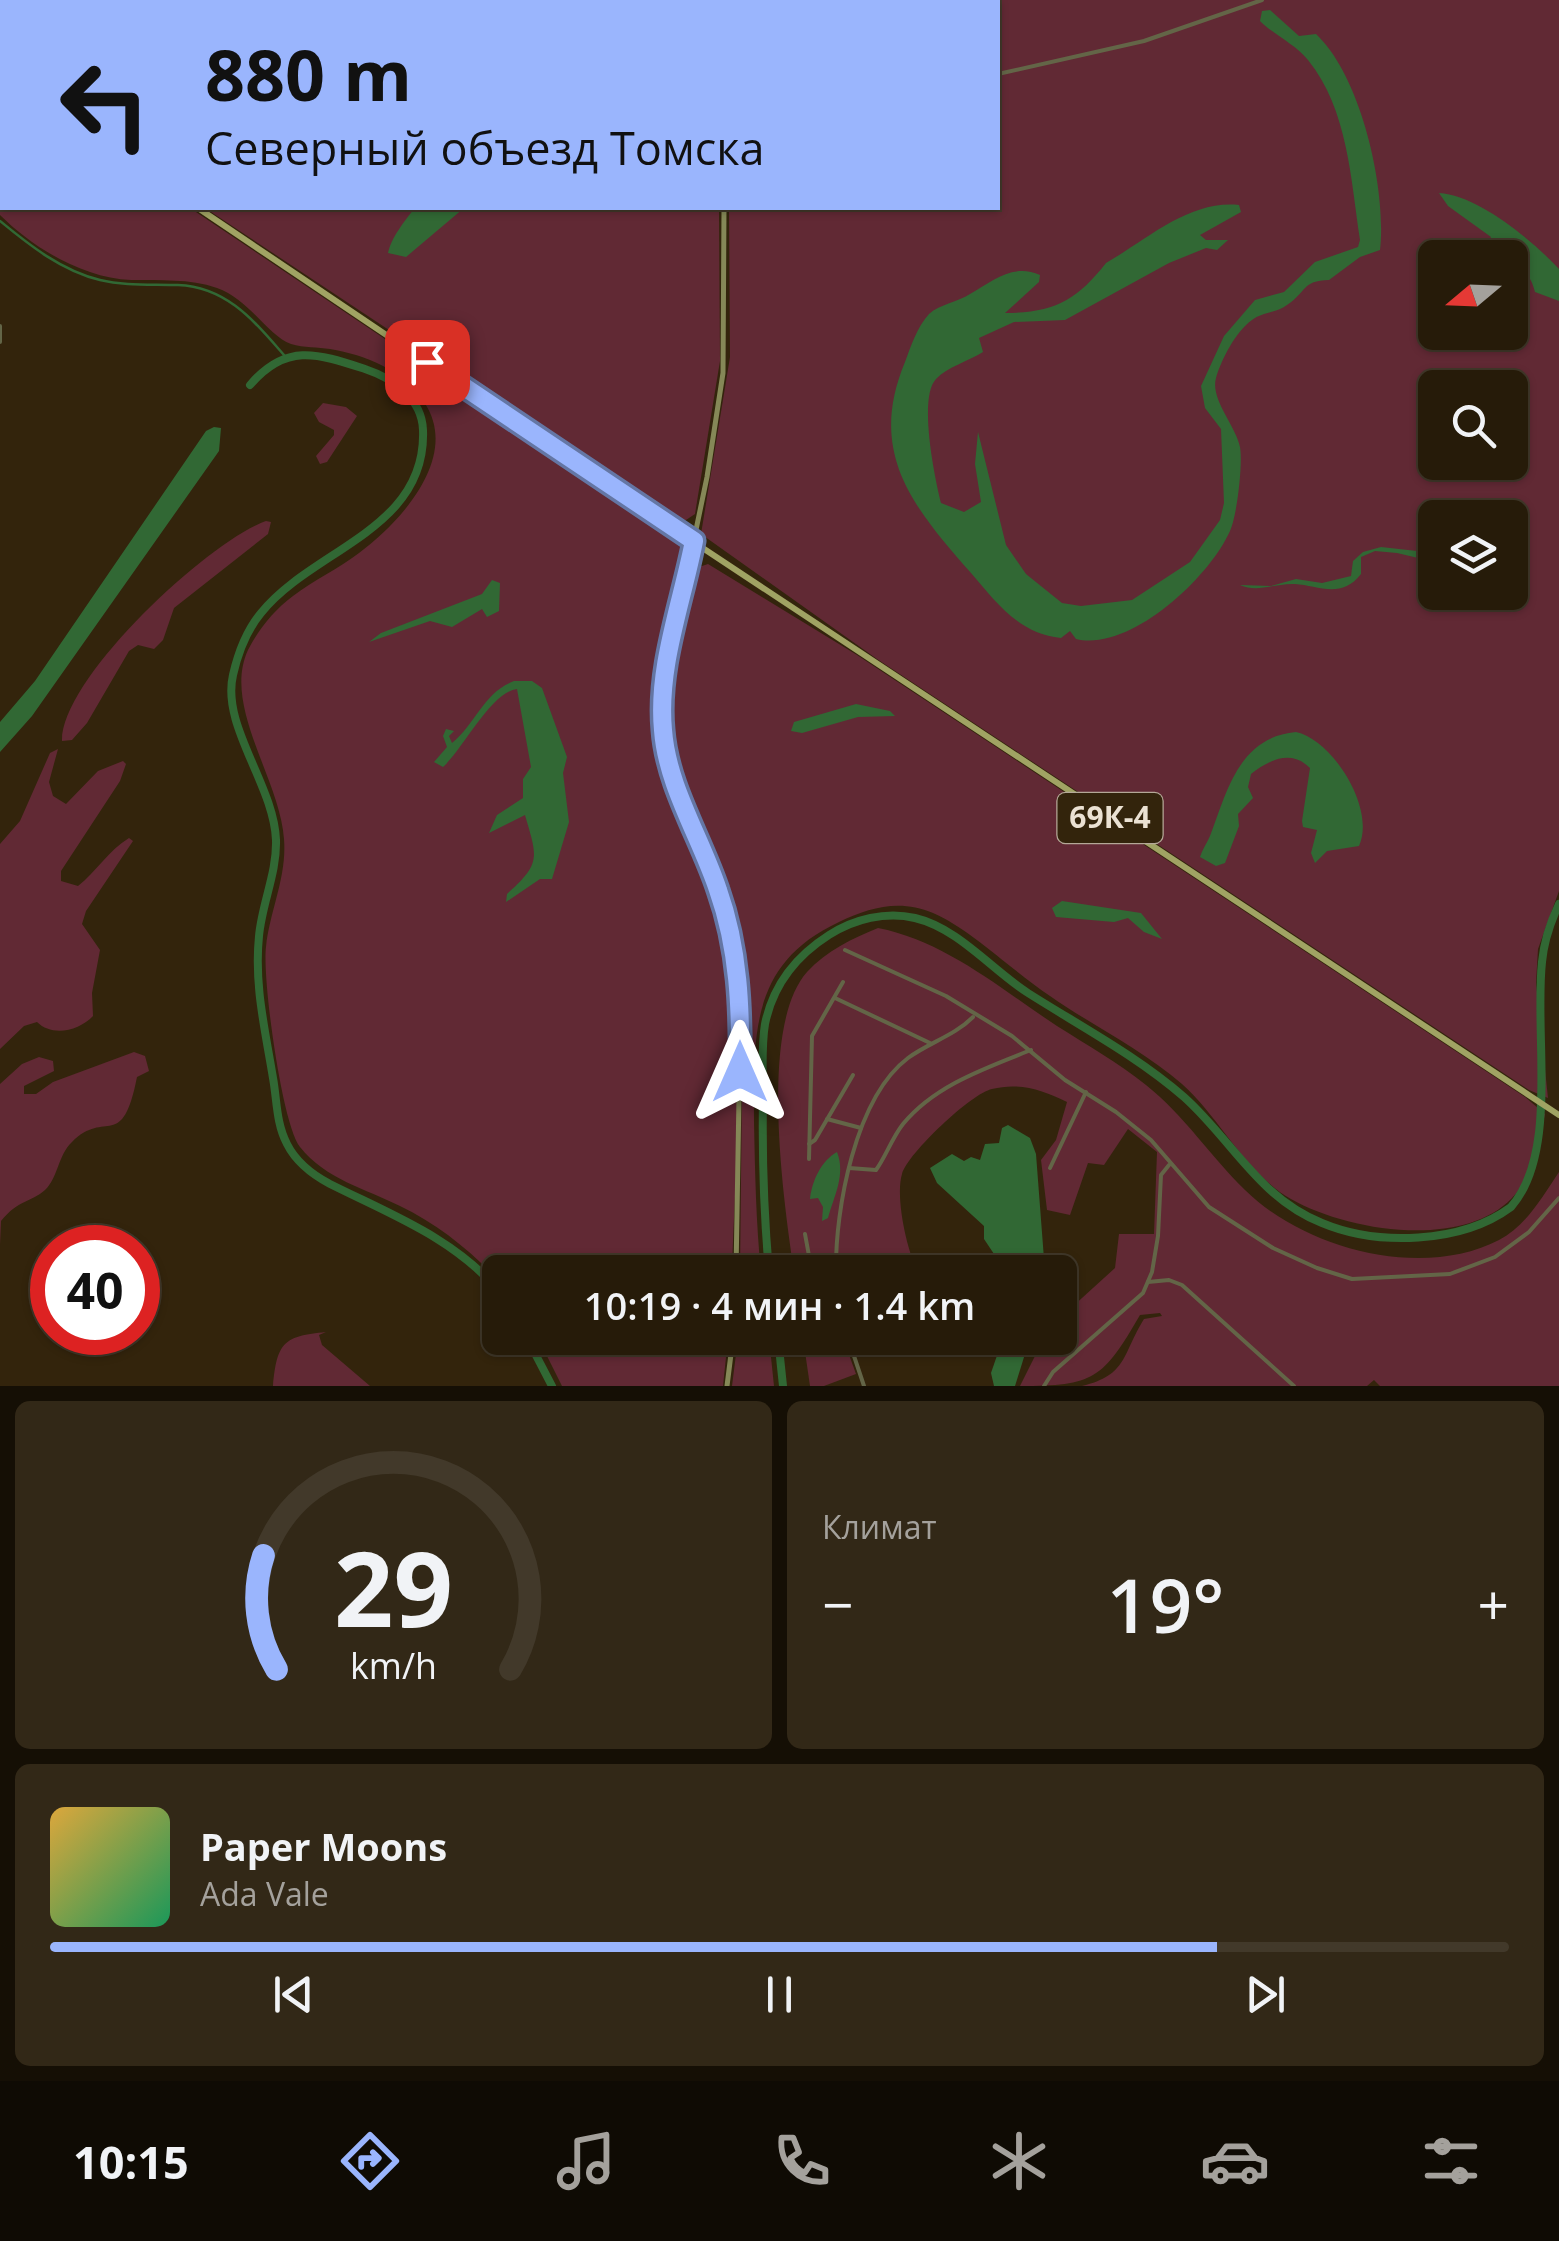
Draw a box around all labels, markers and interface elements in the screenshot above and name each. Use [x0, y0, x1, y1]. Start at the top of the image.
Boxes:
text: 880 m [205, 26, 412, 122]
icon: left [40, 40, 170, 170]
text: Северный объезд Томска [205, 117, 765, 178]
north arrow [1418, 240, 1528, 350]
map controls [1418, 240, 1528, 610]
pin [385, 320, 470, 405]
icon: arrive [400, 335, 455, 390]
button: search [1418, 370, 1528, 480]
button: layers [1418, 500, 1528, 610]
road number: 69К-4 [1058, 793, 1162, 843]
position arrow [688, 1020, 792, 1124]
speed limit sign: 40 [30, 1225, 160, 1355]
text: 10:19 · 4 мин · 1.4 km [584, 1279, 975, 1331]
text: Климат [822, 1505, 936, 1548]
text: 29 [334, 1516, 453, 1657]
text: 19° [1107, 1553, 1224, 1655]
text: − [822, 1566, 853, 1641]
text: + [1478, 1566, 1509, 1641]
text: km/h [350, 1641, 437, 1689]
text: Paper Moons [200, 1820, 447, 1872]
text: Ada Vale [200, 1872, 329, 1915]
icon: previous [266, 1967, 321, 2022]
icon: pause [752, 1967, 807, 2022]
icon: next [1238, 1967, 1293, 2022]
icon: directions [335, 2126, 405, 2196]
icon: music [551, 2126, 621, 2196]
icon: phone [767, 2126, 837, 2196]
icon: climate [984, 2126, 1054, 2196]
icon: car [1200, 2126, 1270, 2196]
icon: filters [1416, 2126, 1486, 2196]
text: 10:15 [73, 2131, 189, 2192]

